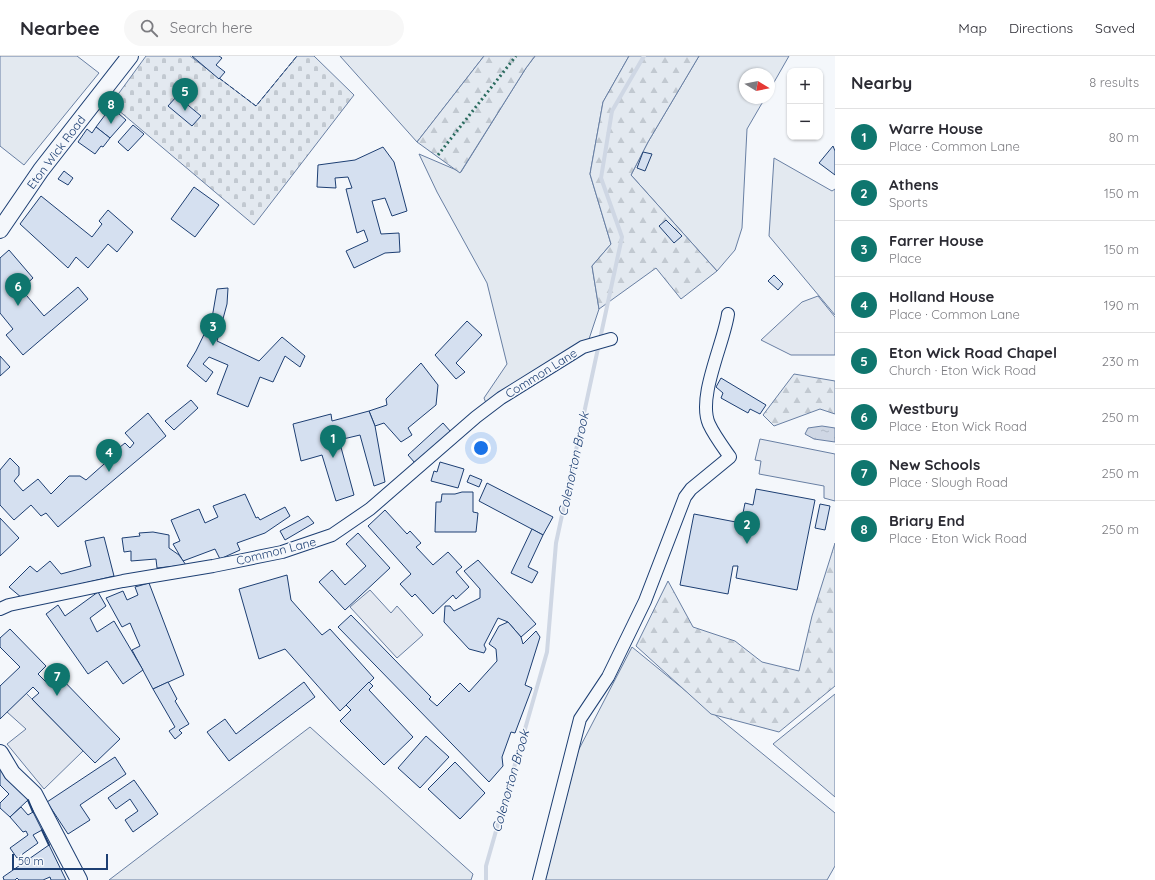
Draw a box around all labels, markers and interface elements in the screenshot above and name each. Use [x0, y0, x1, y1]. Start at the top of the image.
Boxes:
search box [124, 10, 404, 46]
text: Nearbee [20, 16, 100, 40]
icon: search [138, 17, 160, 39]
text: Search here [170, 18, 253, 37]
text: Map [958, 19, 987, 37]
text: Directions [1009, 19, 1073, 37]
text: Saved [1095, 19, 1135, 37]
north arrow [739, 68, 775, 104]
map controls [787, 68, 823, 140]
button: + [787, 68, 823, 104]
text: Nearby [851, 72, 912, 93]
text: 8 results [1089, 74, 1139, 90]
pin: 5 [172, 78, 198, 111]
pin: 8 [98, 91, 124, 124]
button: − [787, 104, 823, 140]
street label: Eton Wick Road [23, 112, 89, 192]
text: Warre House [889, 119, 983, 138]
text: 1 [861, 129, 867, 145]
text: 80 m [1109, 129, 1139, 145]
text: Place · Common Lane [889, 138, 1020, 154]
text: Athens [889, 175, 938, 194]
text: 2 [860, 185, 868, 201]
text: 150 m [1104, 185, 1139, 201]
text: Sports [889, 194, 928, 210]
text: Farrer House [889, 231, 984, 250]
text: 3 [861, 241, 867, 257]
text: 150 m [1104, 241, 1139, 257]
text: Place [889, 250, 922, 266]
pin: 6 [5, 273, 31, 306]
text: Holland House [889, 287, 994, 306]
text: 4 [860, 297, 868, 313]
text: 190 m [1104, 297, 1139, 313]
text: Place · Common Lane [889, 306, 1020, 322]
pin: 3 [200, 313, 226, 346]
text: Eton Wick Road Chapel [889, 343, 1057, 362]
street label: Common Lane [502, 345, 580, 401]
text: 5 [860, 353, 868, 369]
text: 230 m [1102, 353, 1139, 369]
text: Church · Eton Wick Road [889, 362, 1036, 378]
text: Westbury [889, 399, 959, 418]
water label: Colenorton Brook [554, 409, 592, 518]
text: 6 [860, 409, 868, 425]
text: 250 m [1102, 409, 1139, 425]
text: Place · Eton Wick Road [889, 418, 1027, 434]
pin: 1 [320, 425, 346, 458]
your location [471, 438, 491, 458]
pin: 4 [96, 439, 122, 472]
text: New Schools [889, 455, 980, 474]
text: 7 [860, 465, 868, 481]
text: 250 m [1102, 465, 1139, 481]
text: Place · Slough Road [889, 474, 1008, 490]
pin: 2 [734, 511, 760, 544]
text: Briary End [889, 511, 965, 530]
text: 8 [860, 521, 868, 537]
text: 250 m [1102, 521, 1139, 537]
text: Place · Eton Wick Road [889, 530, 1027, 546]
street label: Common Lane [234, 534, 318, 568]
pin: 7 [44, 663, 70, 696]
water label: Colenorton Brook [488, 727, 533, 834]
scale bar [12, 852, 108, 871]
text: 50 m [18, 854, 44, 868]

